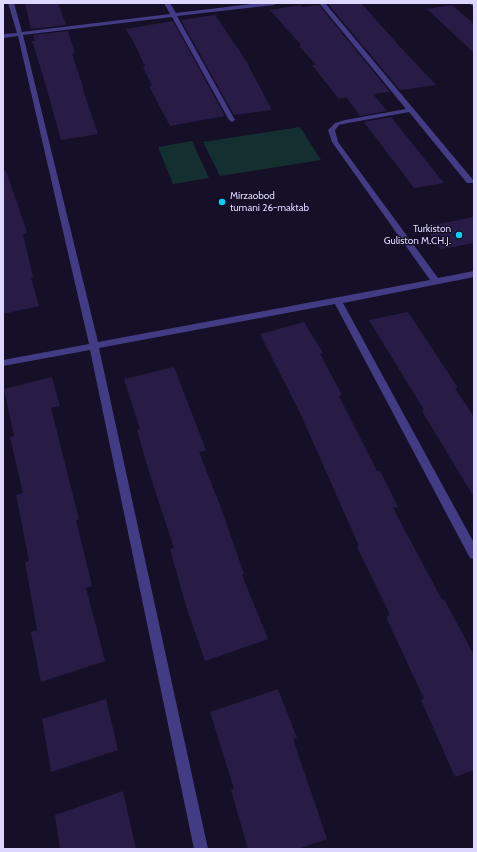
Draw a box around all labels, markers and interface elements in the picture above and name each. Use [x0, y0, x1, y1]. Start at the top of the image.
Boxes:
place label: Mirzaobod tumani 26-maktab [230, 190, 309, 214]
marker: Mirzaobod tumani 26-maktab [217, 197, 227, 207]
place label: Turkiston Guliston M.CH.J. [384, 223, 451, 246]
marker: Turkiston Guliston M.CH.J. [454, 230, 464, 240]

